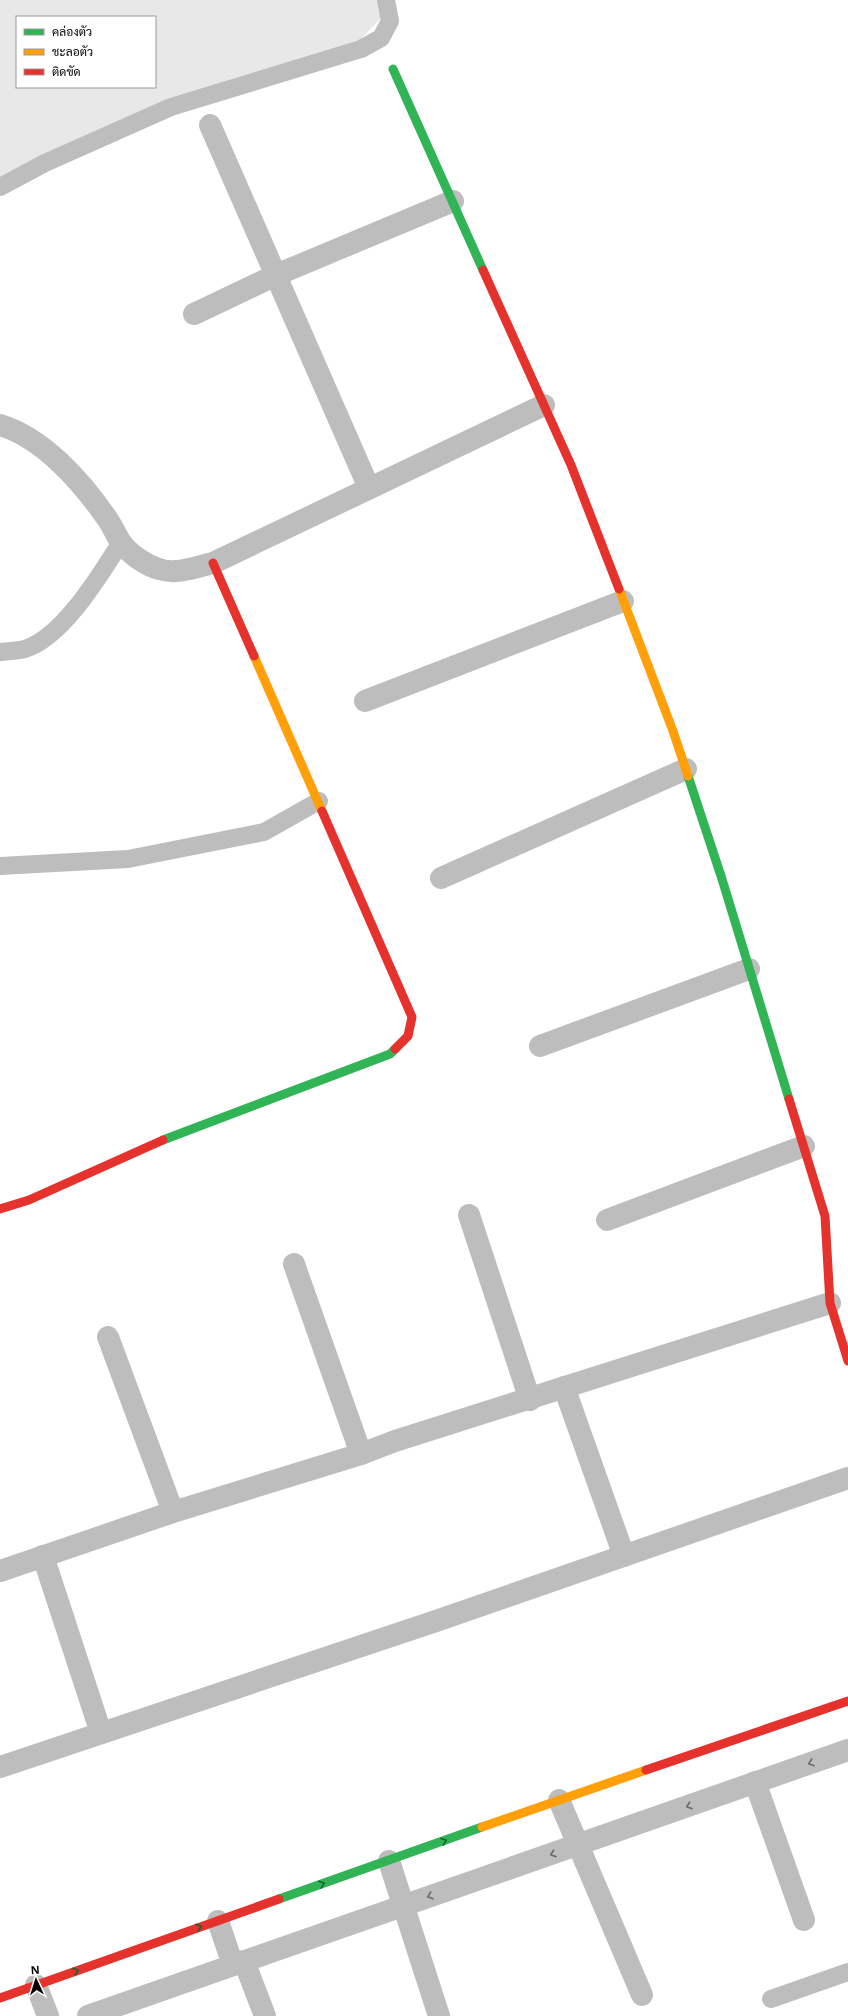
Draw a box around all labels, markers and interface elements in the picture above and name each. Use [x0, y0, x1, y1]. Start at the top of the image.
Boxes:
legend [16, 16, 156, 88]
text: คล่องตัว [52, 23, 92, 40]
text: ชะลอตัว [52, 43, 93, 60]
text: ติดขัด [52, 63, 81, 80]
one-way arrow [808, 1758, 815, 1766]
one-way arrow [685, 1801, 692, 1810]
one-way arrow [441, 1837, 448, 1846]
one-way arrow [549, 1849, 556, 1857]
one-way arrow [318, 1881, 325, 1889]
one-way arrow [426, 1891, 433, 1900]
one-way arrow [195, 1924, 202, 1932]
north arrow [16, 1960, 56, 2000]
text: N [30, 1962, 40, 1977]
one-way arrow [73, 1967, 80, 1975]

